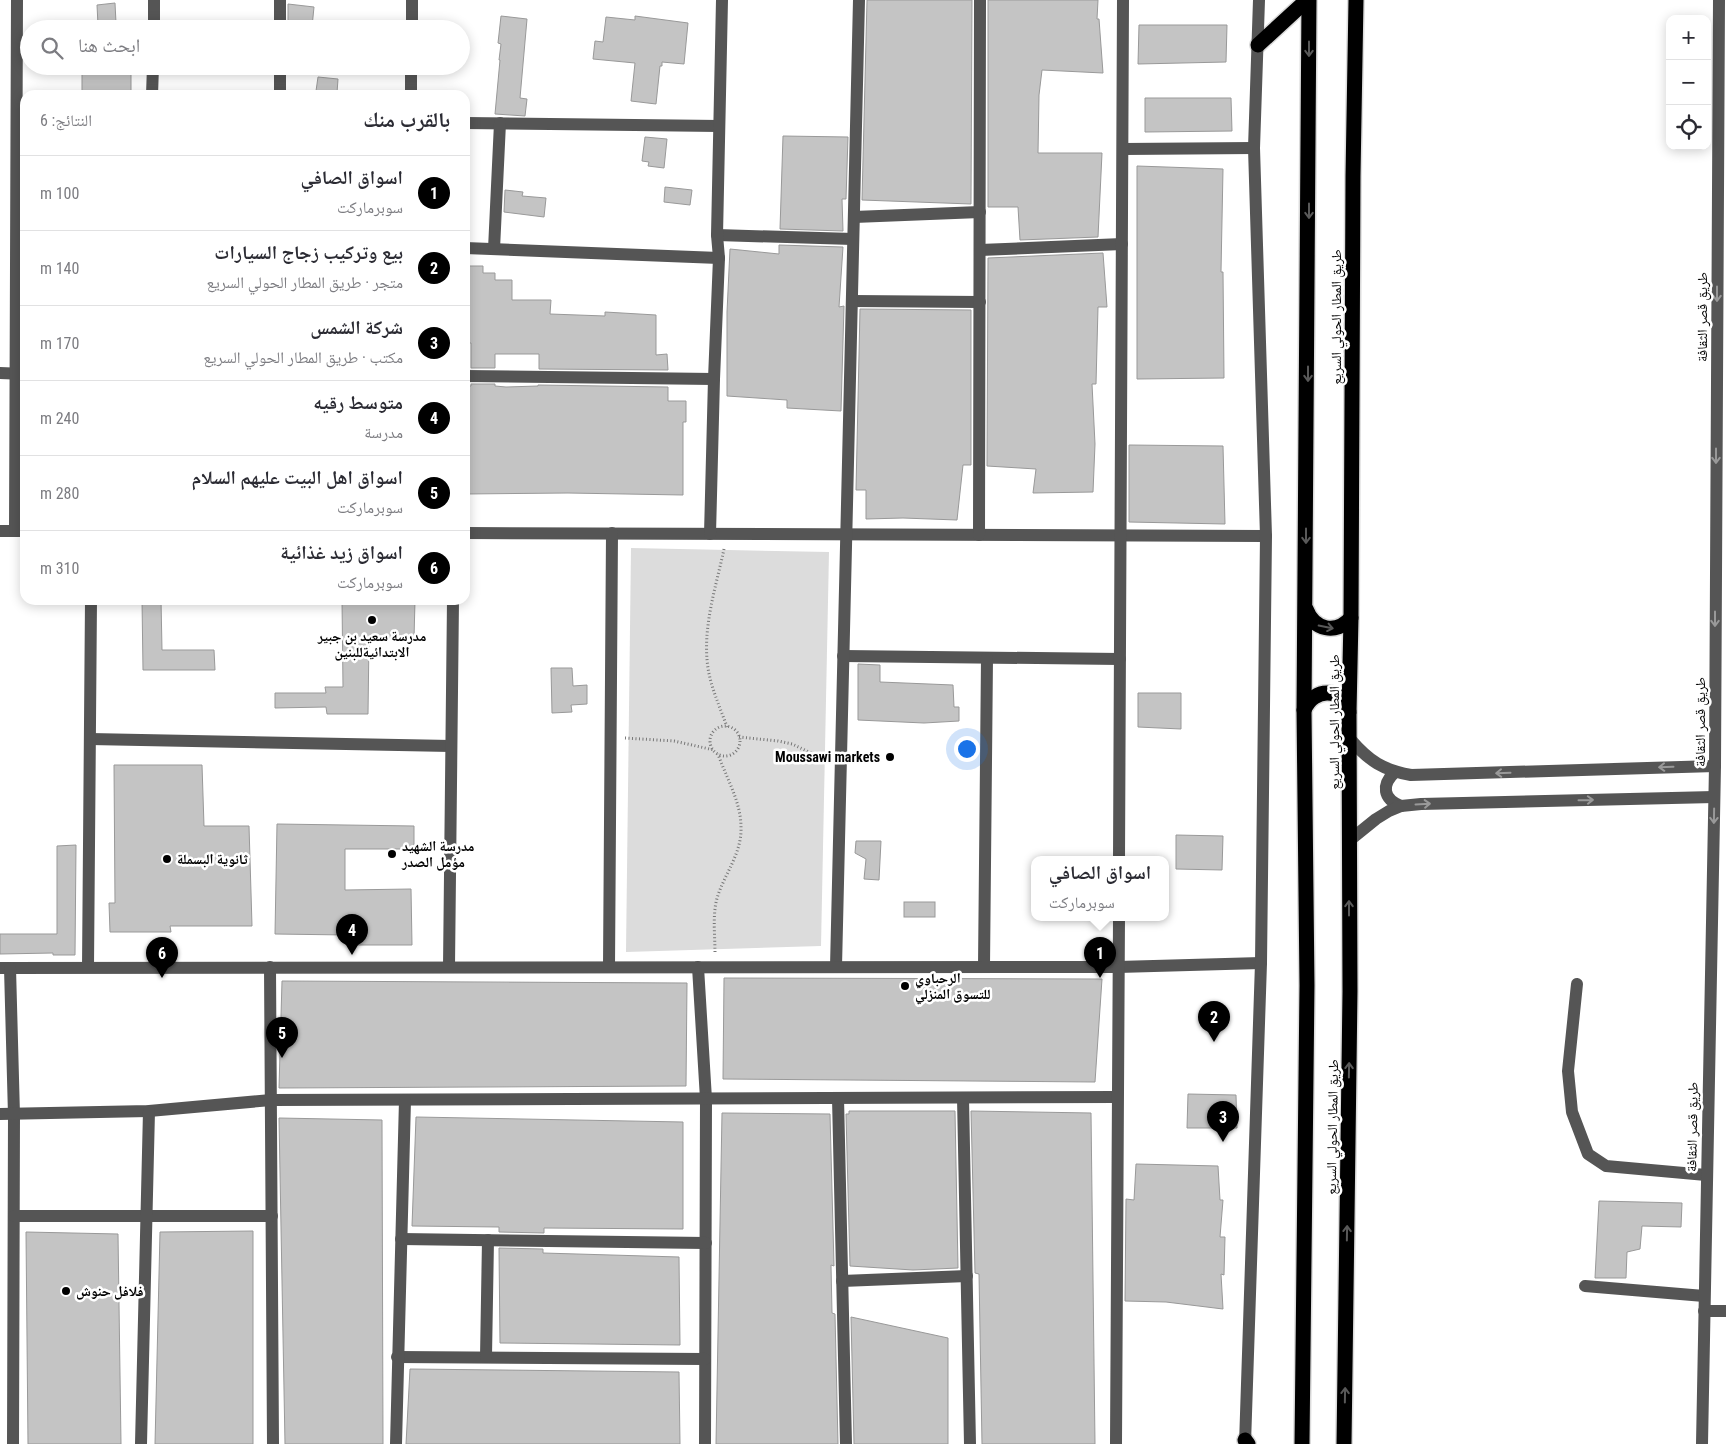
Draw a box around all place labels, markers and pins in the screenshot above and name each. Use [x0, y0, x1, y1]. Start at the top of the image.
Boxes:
marker: مدرسة سعيد بن جبير الابتدائيةللبنين [366, 614, 378, 626]
place label: مدرسة سعيد بن جبير الابتدائيةللبنين [317, 628, 426, 661]
place label: Moussawi markets [775, 749, 880, 765]
marker: Moussawi markets [884, 751, 896, 763]
place label: مدرسة الشهيد مؤمل الصدر [401, 838, 474, 871]
marker: مدرسة الشهيد مؤمل الصدر [386, 848, 398, 860]
place label: ثانوية البسملة [177, 851, 248, 868]
marker: ثانوية البسملة [161, 853, 173, 865]
pin: 4 [336, 914, 368, 955]
pin: 6 [146, 937, 178, 978]
pin: 1 [1084, 937, 1116, 978]
place label: الرحباوي للتسوق المنزلي [915, 970, 991, 1005]
marker: الرحباوي للتسوق المنزلي [899, 980, 911, 992]
pin: 2 [1198, 1001, 1230, 1042]
pin: 5 [266, 1017, 298, 1058]
pin: 3 [1207, 1101, 1239, 1142]
place label: فلافل حنوش [76, 1283, 144, 1300]
marker: فلافل حنوش [60, 1285, 72, 1297]

